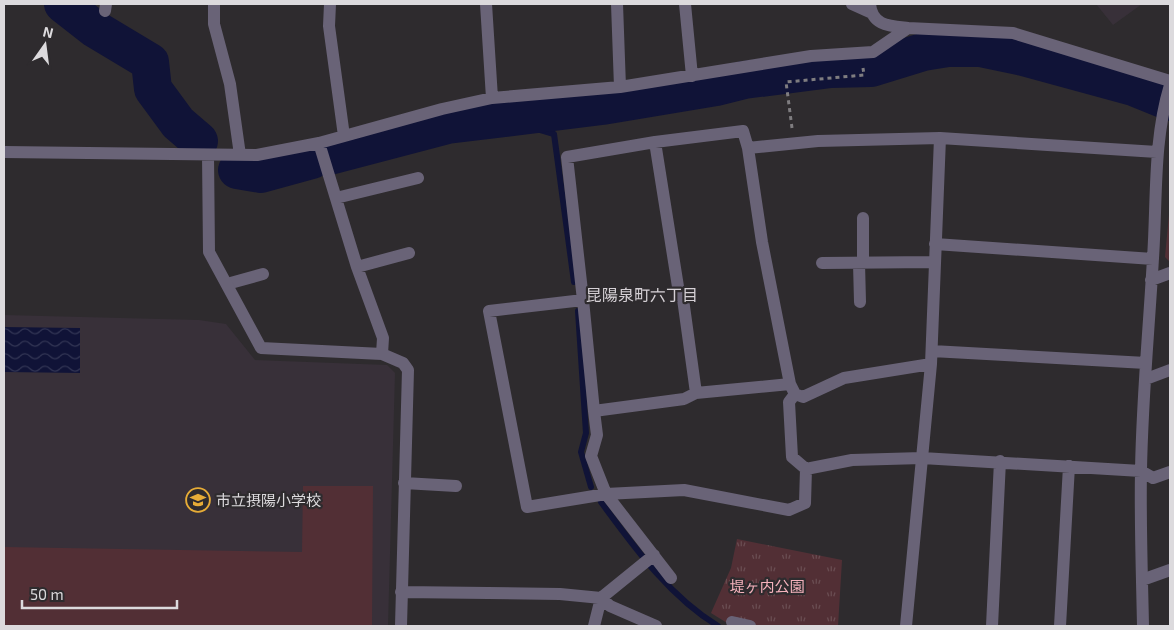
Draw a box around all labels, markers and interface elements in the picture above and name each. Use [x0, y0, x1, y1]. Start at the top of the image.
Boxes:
north arrow [20, 20, 70, 70]
text: N [41, 22, 55, 41]
district label: 昆陽泉町六丁目 [586, 285, 698, 304]
school or university icon: 市立摂陽小学校 [185, 487, 211, 513]
place label: 市立摂陽小学校 [216, 491, 321, 509]
park label: 堤ヶ内公園 [729, 577, 805, 595]
scale bar [22, 578, 178, 610]
text: 50 m [30, 585, 64, 603]

